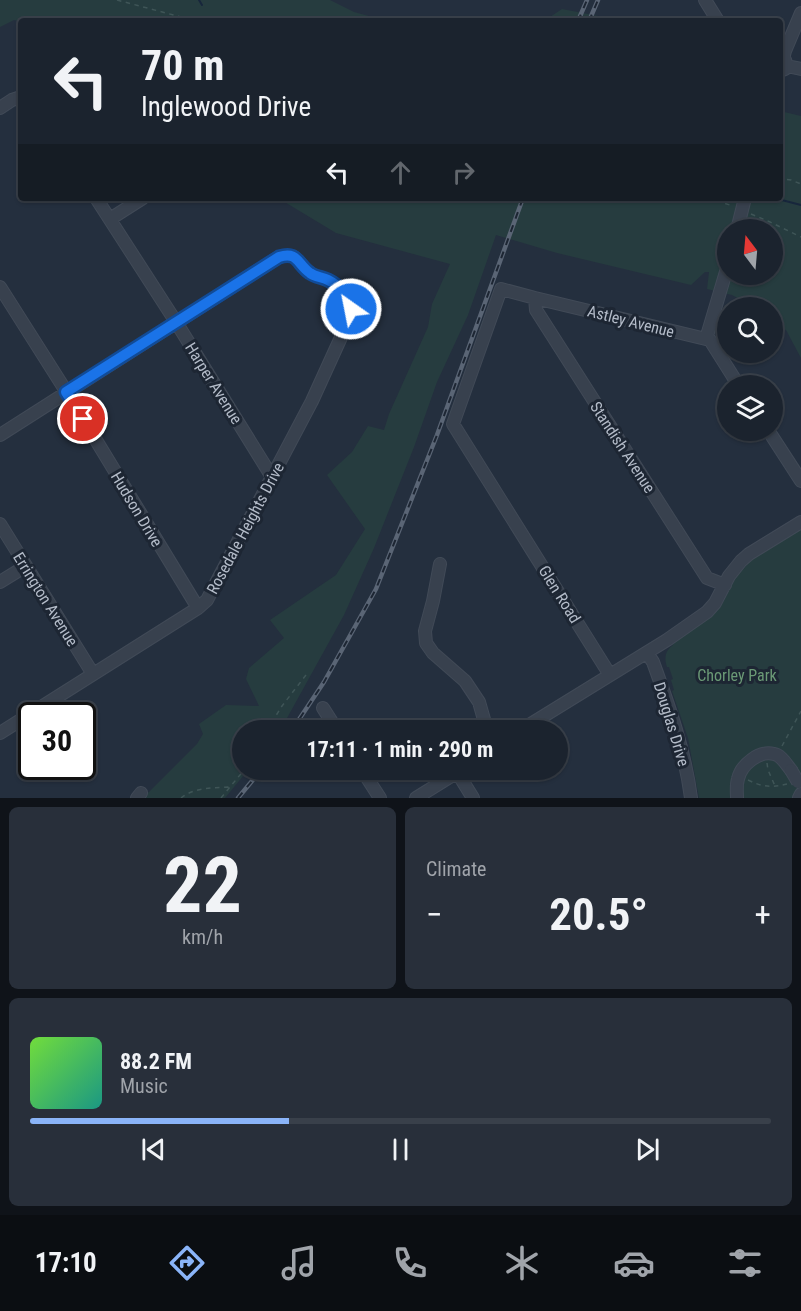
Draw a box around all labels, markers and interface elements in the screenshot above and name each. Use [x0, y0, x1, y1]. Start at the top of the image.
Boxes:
text: 70 m [141, 41, 224, 90]
icon: left [42, 42, 120, 120]
text: Inglewood Drive [141, 91, 311, 123]
icon: left [321, 156, 354, 189]
icon: ahead [384, 156, 417, 189]
icon: right [447, 156, 480, 189]
north arrow [717, 219, 783, 285]
map controls [717, 219, 783, 441]
position arrow [319, 277, 383, 341]
button: search [717, 297, 783, 363]
street label: Astley Avenue [586, 302, 676, 341]
street label: Harper Avenue [181, 339, 246, 428]
button: layers [717, 375, 783, 441]
pin [57, 393, 108, 444]
street label: Standish Avenue [586, 398, 659, 496]
icon: arrive [66, 402, 99, 435]
street label: Rosedale Heights Drive [203, 459, 288, 597]
street label: Hudson Drive [107, 468, 166, 550]
street label: Errington Avenue [9, 549, 82, 650]
street label: Glen Road [535, 562, 585, 627]
park label: Chorley Park [697, 666, 778, 685]
street label: Douglas Drive [650, 680, 693, 769]
speed limit sign: 30 [18, 702, 96, 780]
text: 17:11 · 1 min · 290 m [307, 737, 493, 762]
text: 22 [163, 840, 242, 931]
text: Climate [426, 857, 486, 881]
text: 20.5° [549, 888, 648, 941]
text: − [426, 895, 443, 934]
text: + [755, 895, 771, 934]
text: km/h [182, 925, 223, 949]
text: 88.2 FM [120, 1049, 192, 1074]
text: Music [120, 1074, 168, 1098]
icon: previous [137, 1133, 170, 1166]
icon: pause [384, 1133, 417, 1166]
icon: next [631, 1133, 664, 1166]
icon: directions [166, 1242, 208, 1284]
icon: music [278, 1242, 320, 1284]
icon: phone [389, 1242, 431, 1284]
icon: climate [501, 1242, 543, 1284]
icon: car [613, 1242, 655, 1284]
icon: filters [724, 1242, 766, 1284]
text: 17:10 [35, 1247, 97, 1279]

